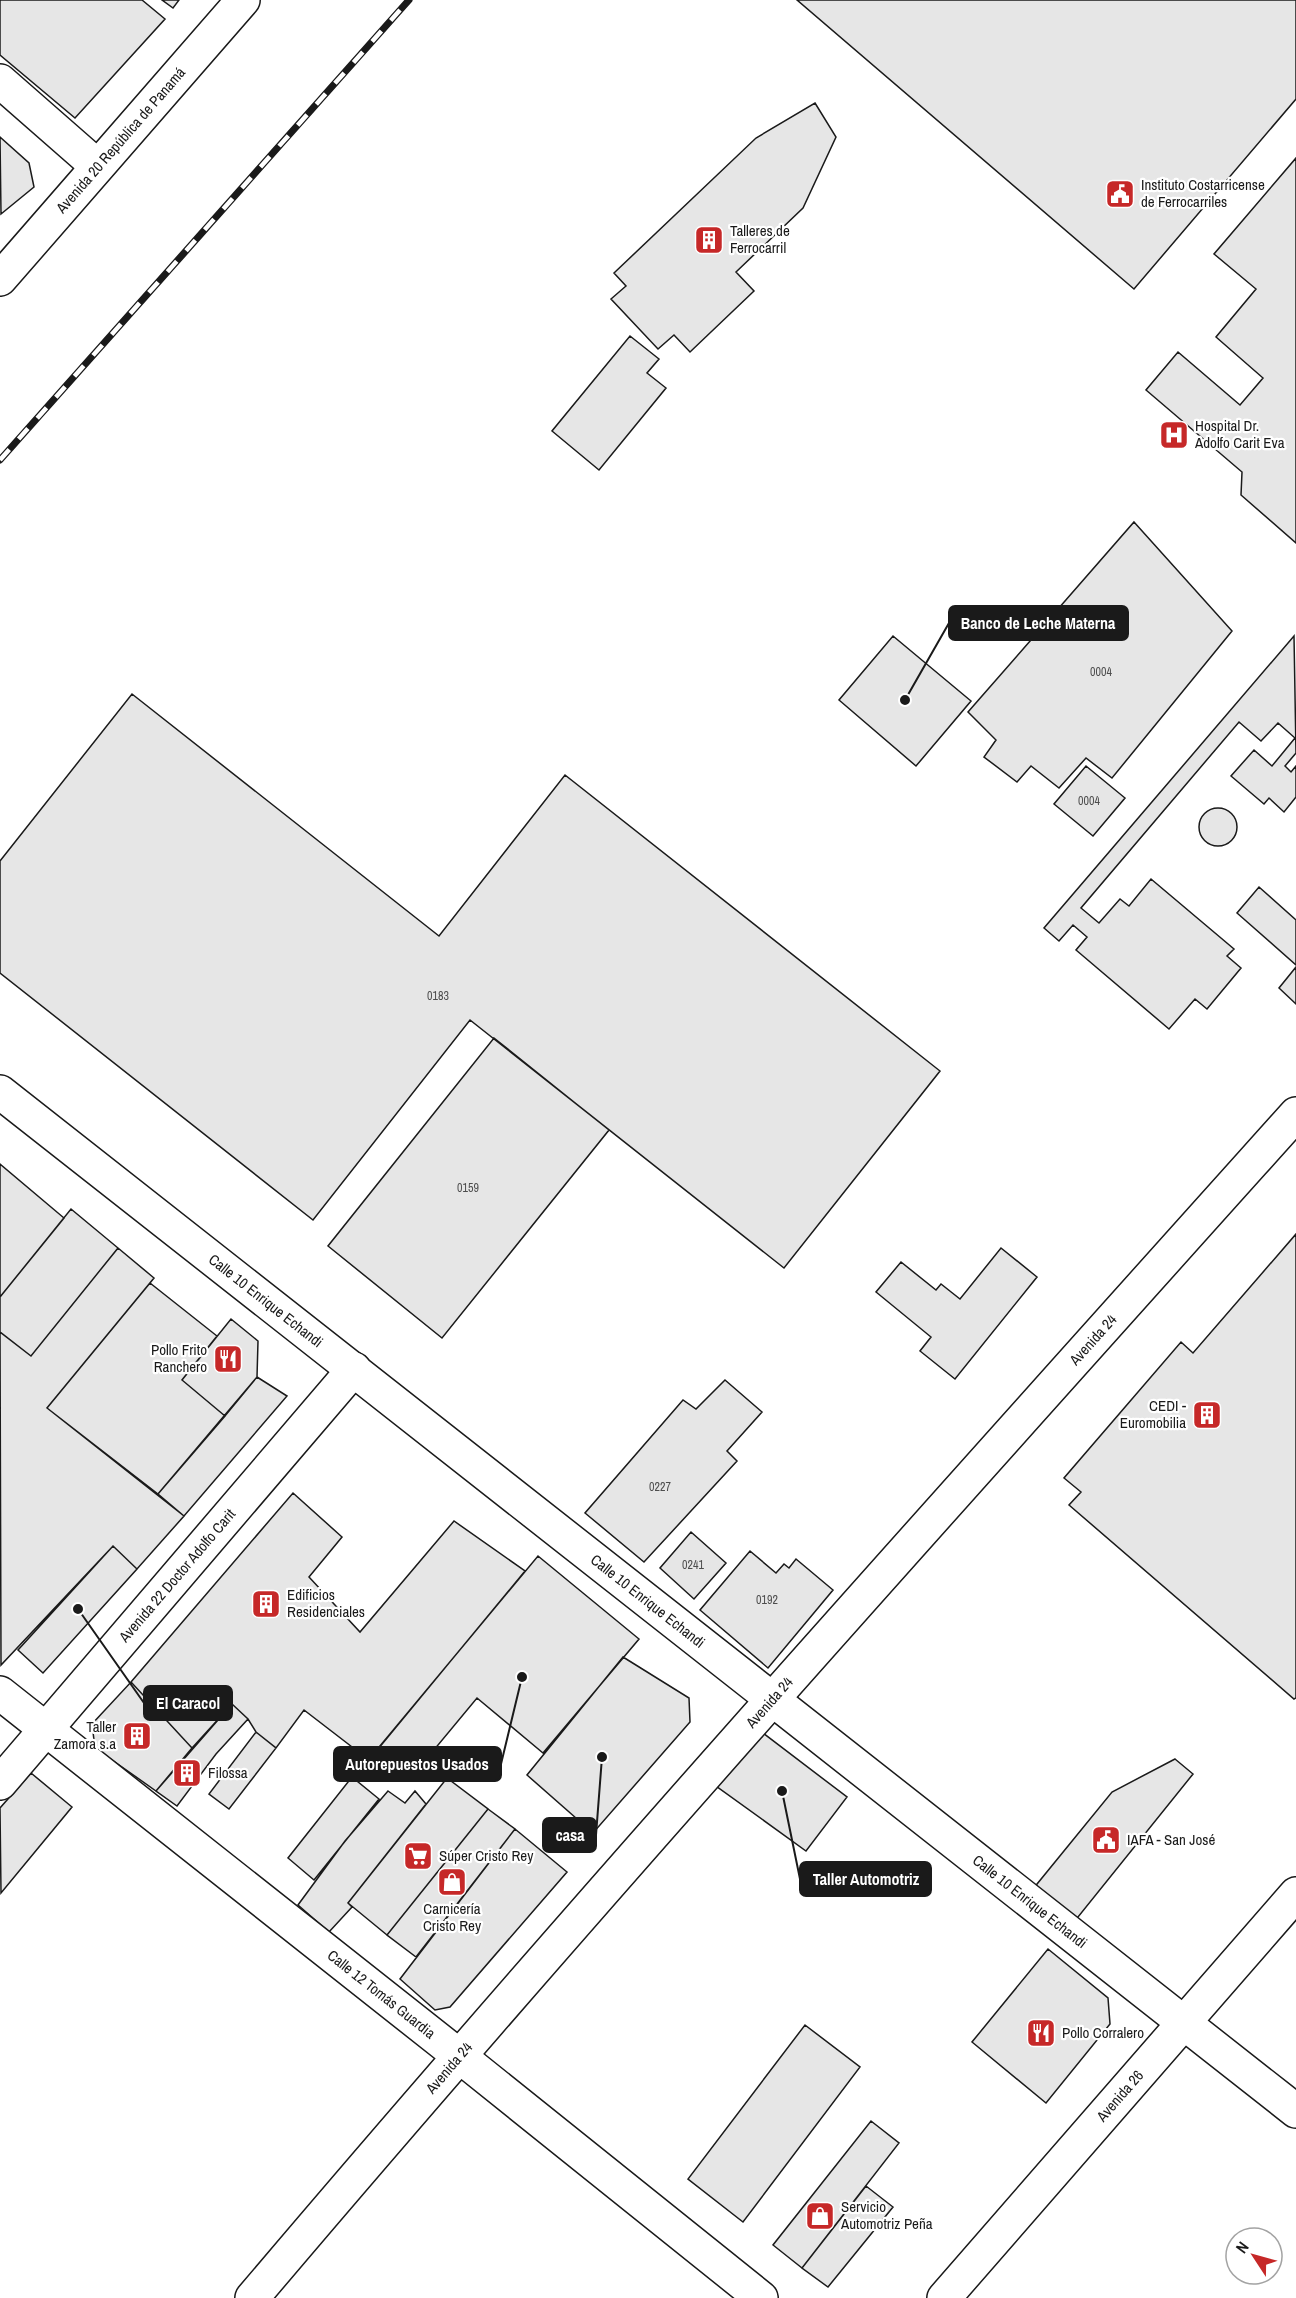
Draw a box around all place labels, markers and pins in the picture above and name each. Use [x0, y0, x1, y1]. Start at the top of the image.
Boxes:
place label: Instituto Costarricense de Ferrocarriles [1141, 174, 1265, 212]
public building icon: Instituto Costarricense de Ferrocarriles [1104, 178, 1136, 210]
place label: Talleres de Ferrocarril [730, 220, 790, 258]
building icon: Talleres de Ferrocarril [693, 224, 725, 256]
place label: Hospital Dr. Adolfo Carit Eva [1194, 415, 1285, 453]
hospital icon: Hospital Dr. Adolfo Carit Eva [1158, 419, 1190, 451]
callout: Banco de Leche Materna [949, 606, 1128, 640]
place label: Pollo Frito Ranchero [151, 1339, 207, 1377]
restaurant icon: Pollo Frito Ranchero [212, 1343, 244, 1375]
place label: CEDI - Euromobilia [1120, 1395, 1186, 1433]
building icon: CEDI - Euromobilia [1191, 1399, 1223, 1431]
place label: Edificios Residenciales [287, 1584, 365, 1622]
building icon: Edificios Residenciales [250, 1588, 282, 1620]
callout: El Caracol [144, 1686, 232, 1720]
place label: Taller Zamora s.a [54, 1716, 116, 1754]
building icon: Taller Zamora s.a [121, 1720, 153, 1752]
callout: Autorepuestos Usados [334, 1747, 501, 1781]
building icon: Filossa [171, 1757, 203, 1789]
place label: Filossa [208, 1762, 248, 1783]
callout: casa [543, 1818, 596, 1852]
public building icon: IAFA - San José [1090, 1824, 1122, 1856]
place label: IAFA - San José [1127, 1829, 1215, 1850]
supermarket icon: Súper Cristo Rey [402, 1840, 434, 1872]
place label: Súper Cristo Rey [439, 1845, 534, 1866]
callout: Taller Automotriz [800, 1862, 931, 1896]
shop icon: Carnicería Cristo Rey [436, 1866, 468, 1898]
place label: Carnicería Cristo Rey [423, 1898, 482, 1936]
restaurant icon: Pollo Corralero [1025, 2017, 1057, 2049]
place label: Pollo Corralero [1062, 2022, 1144, 2043]
place label: Servicio Automotriz Peña [840, 2196, 933, 2234]
shop icon: Servicio Automotriz Peña [804, 2200, 836, 2232]

